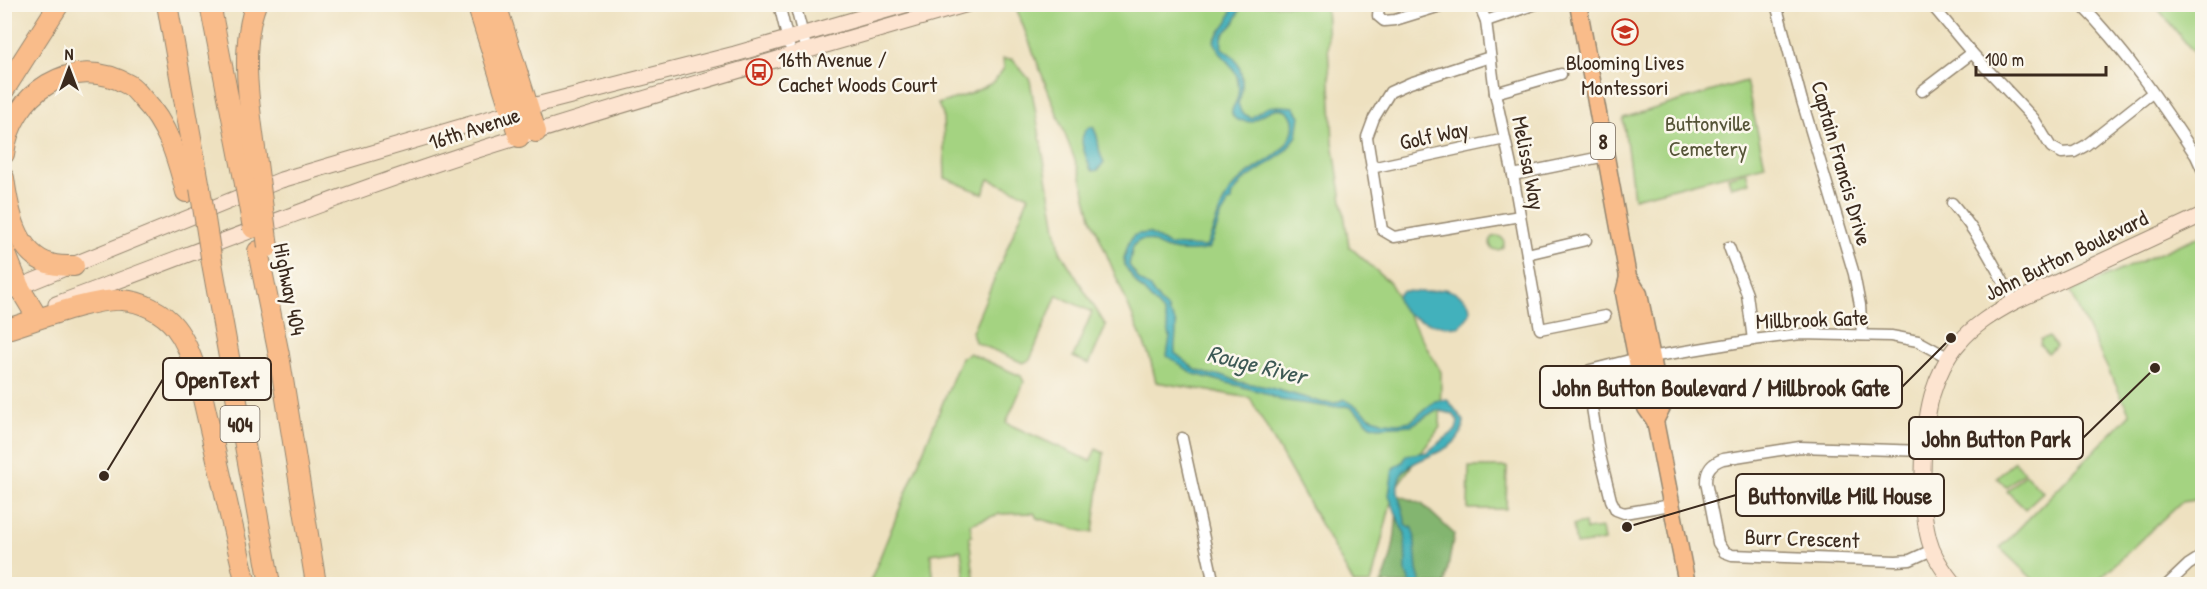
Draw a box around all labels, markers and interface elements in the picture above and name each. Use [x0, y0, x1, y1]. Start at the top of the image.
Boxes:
school or university icon: Blooming Lives Montessori [1610, 17, 1640, 47]
north arrow [39, 39, 99, 99]
scale bar [1976, 39, 2106, 77]
text: N [65, 43, 74, 65]
place label: 16th Avenue / Cachet Woods Court [778, 44, 937, 99]
place label: Blooming Lives Montessori [1566, 47, 1684, 102]
text: 100 m [1985, 47, 2024, 72]
bus stop icon: 16th Avenue / Cachet Woods Court [744, 57, 774, 87]
street label: Captain Francis Drive [1804, 77, 1880, 249]
street label: 16th Avenue [424, 99, 524, 157]
park label: Buttonville Cemetery [1665, 108, 1751, 163]
street label: Golf Way [1397, 113, 1471, 157]
street label: Melissa Way [1505, 114, 1553, 212]
road number: 8 [1591, 123, 1615, 159]
street label: John Button Boulevard [1979, 202, 2153, 308]
street label: Highway 404 [266, 240, 314, 338]
street label: Millbrook Gate [1755, 302, 1869, 336]
water label: Rouge River [1204, 336, 1312, 393]
callout: OpenText [163, 358, 271, 400]
text: OpenText [175, 363, 260, 396]
callout: John Button Boulevard / Millbrook Gate [1540, 366, 1902, 408]
text: John Button Boulevard / Millbrook Gate [1552, 371, 1891, 403]
road number: 404 [220, 406, 260, 442]
callout: John Button Park [1909, 417, 2083, 459]
text: John Button Park [1921, 422, 2071, 454]
callout: Buttonville Mill House [1736, 474, 1944, 516]
text: Buttonville Mill House [1748, 479, 1932, 511]
street label: Burr Crescent [1744, 521, 1860, 555]

